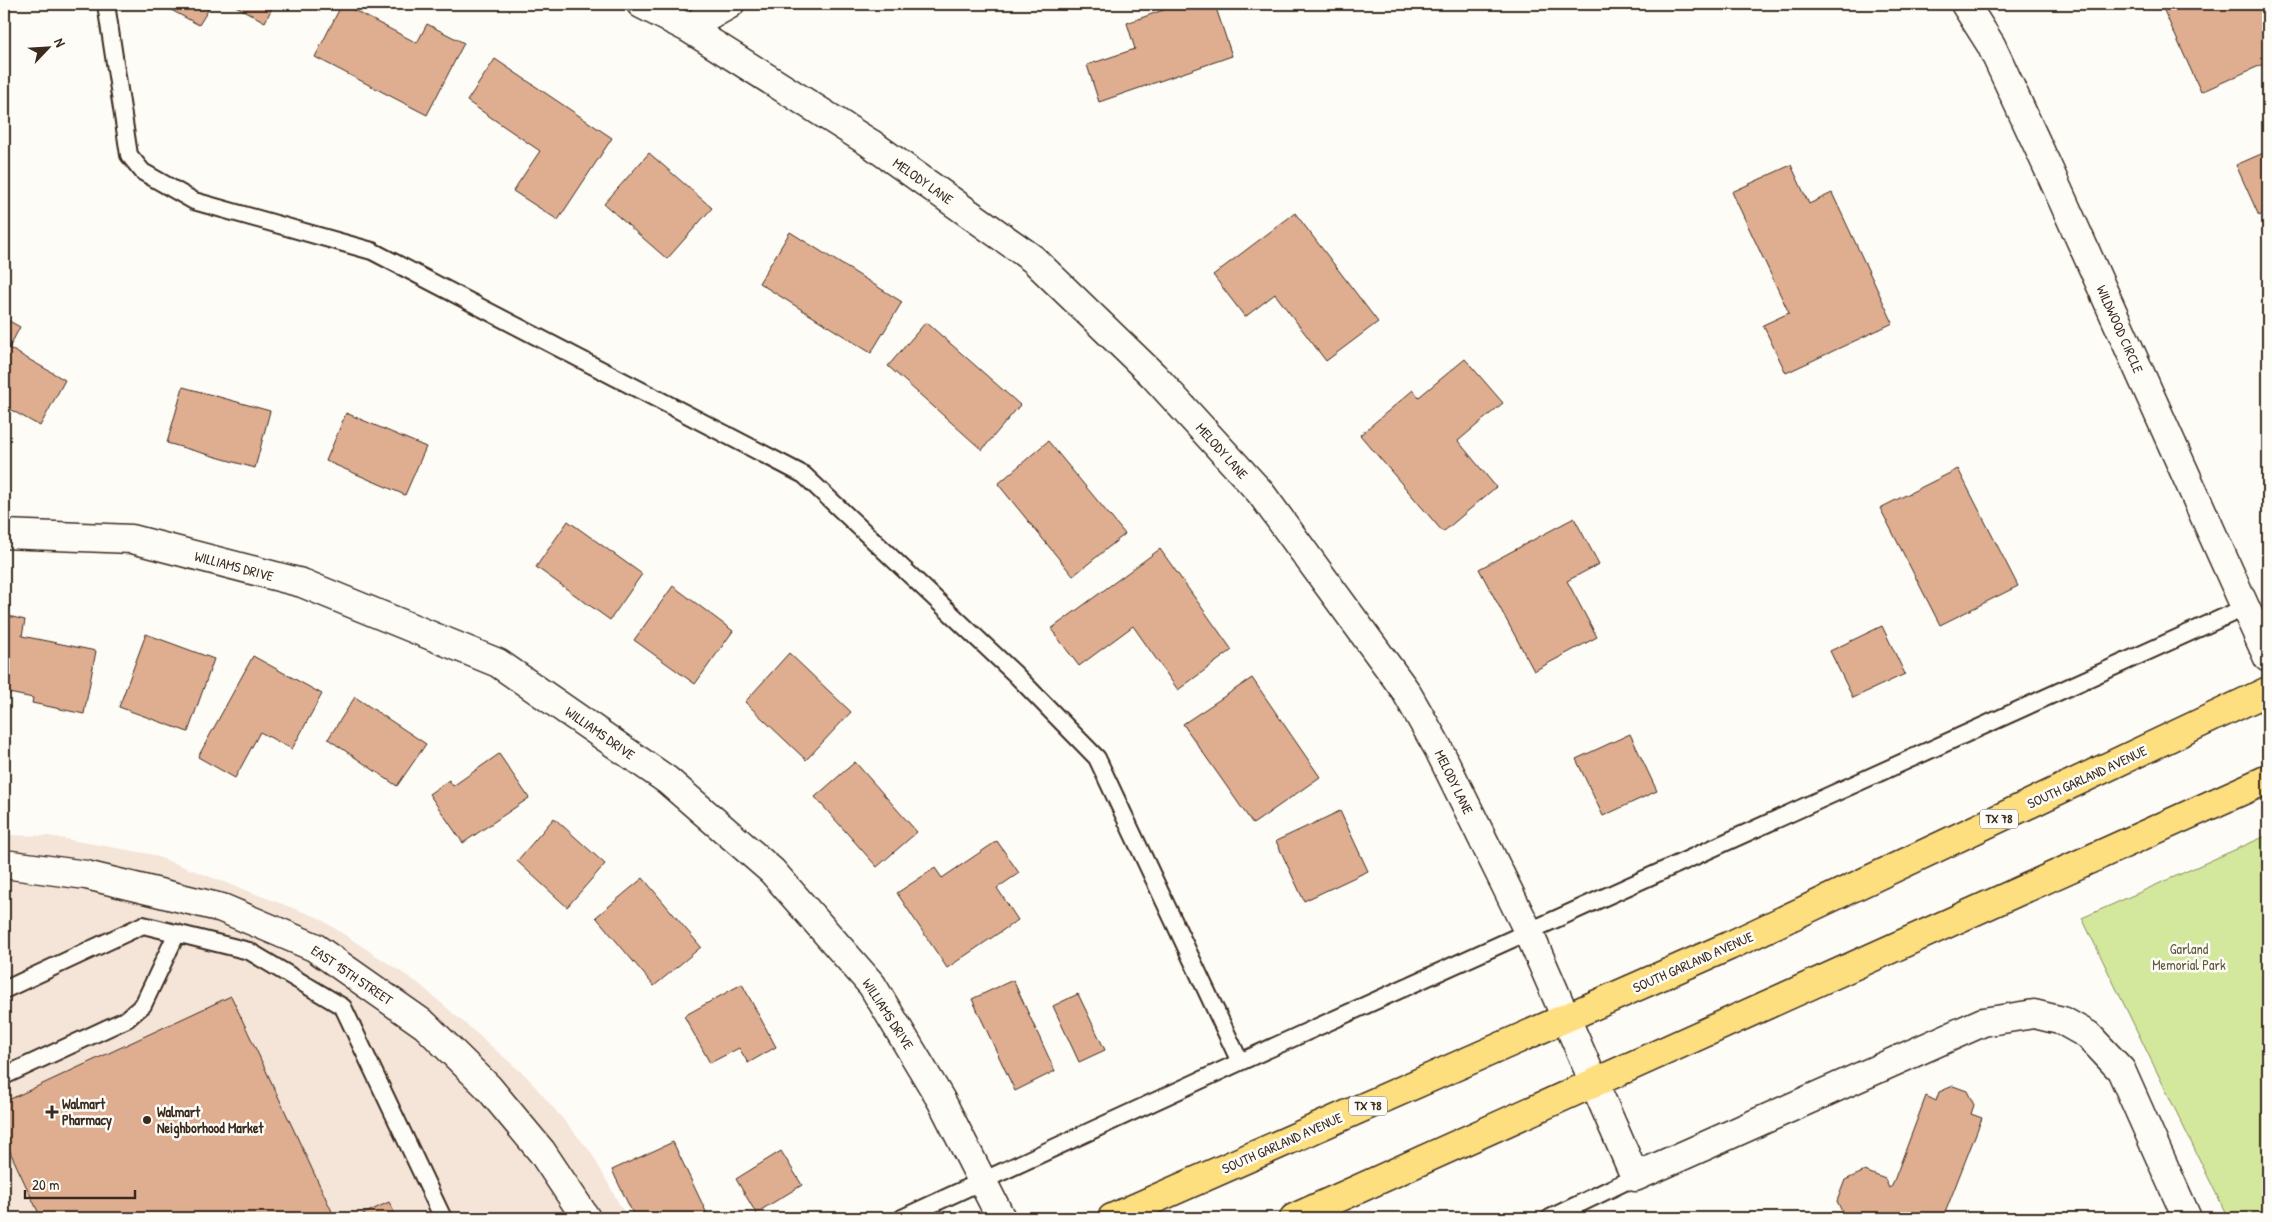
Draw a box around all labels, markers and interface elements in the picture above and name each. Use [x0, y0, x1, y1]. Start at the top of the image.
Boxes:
north arrow [22, 22, 72, 72]
text: N [50, 35, 71, 50]
street label: MELODY LANE [889, 153, 957, 208]
street label: WILDWOOD CIRCLE [2093, 282, 2148, 376]
street label: MELODY LANE [1192, 419, 1253, 483]
street label: WILLIAMS DRIVE [193, 546, 276, 585]
street label: WILLIAMS DRIVE [562, 702, 639, 764]
street label: SOUTH GARLAND AVENUE [2024, 741, 2150, 813]
street label: MELODY LANE [1431, 746, 1478, 817]
road number: TX 78 [1980, 810, 2018, 829]
street label: SOUTH GARLAND AVENUE [1630, 926, 1756, 997]
park label: Garland Memorial Park [2152, 939, 2226, 974]
street label: EAST 15TH STREET [308, 940, 397, 1009]
street label: WILLIAMS DRIVE [858, 975, 918, 1053]
place label: Walmart Pharmacy [62, 1094, 112, 1131]
road number: TX 78 [1349, 1096, 1387, 1116]
place label: Walmart Neighborhood Market [157, 1102, 264, 1139]
marker: Walmart Pharmacy [46, 1106, 58, 1118]
street label: SOUTH GARLAND AVENUE [1219, 1107, 1345, 1178]
marker: Walmart Neighborhood Market [141, 1114, 153, 1126]
scale bar [25, 1167, 135, 1199]
text: 20 m [32, 1174, 59, 1195]

